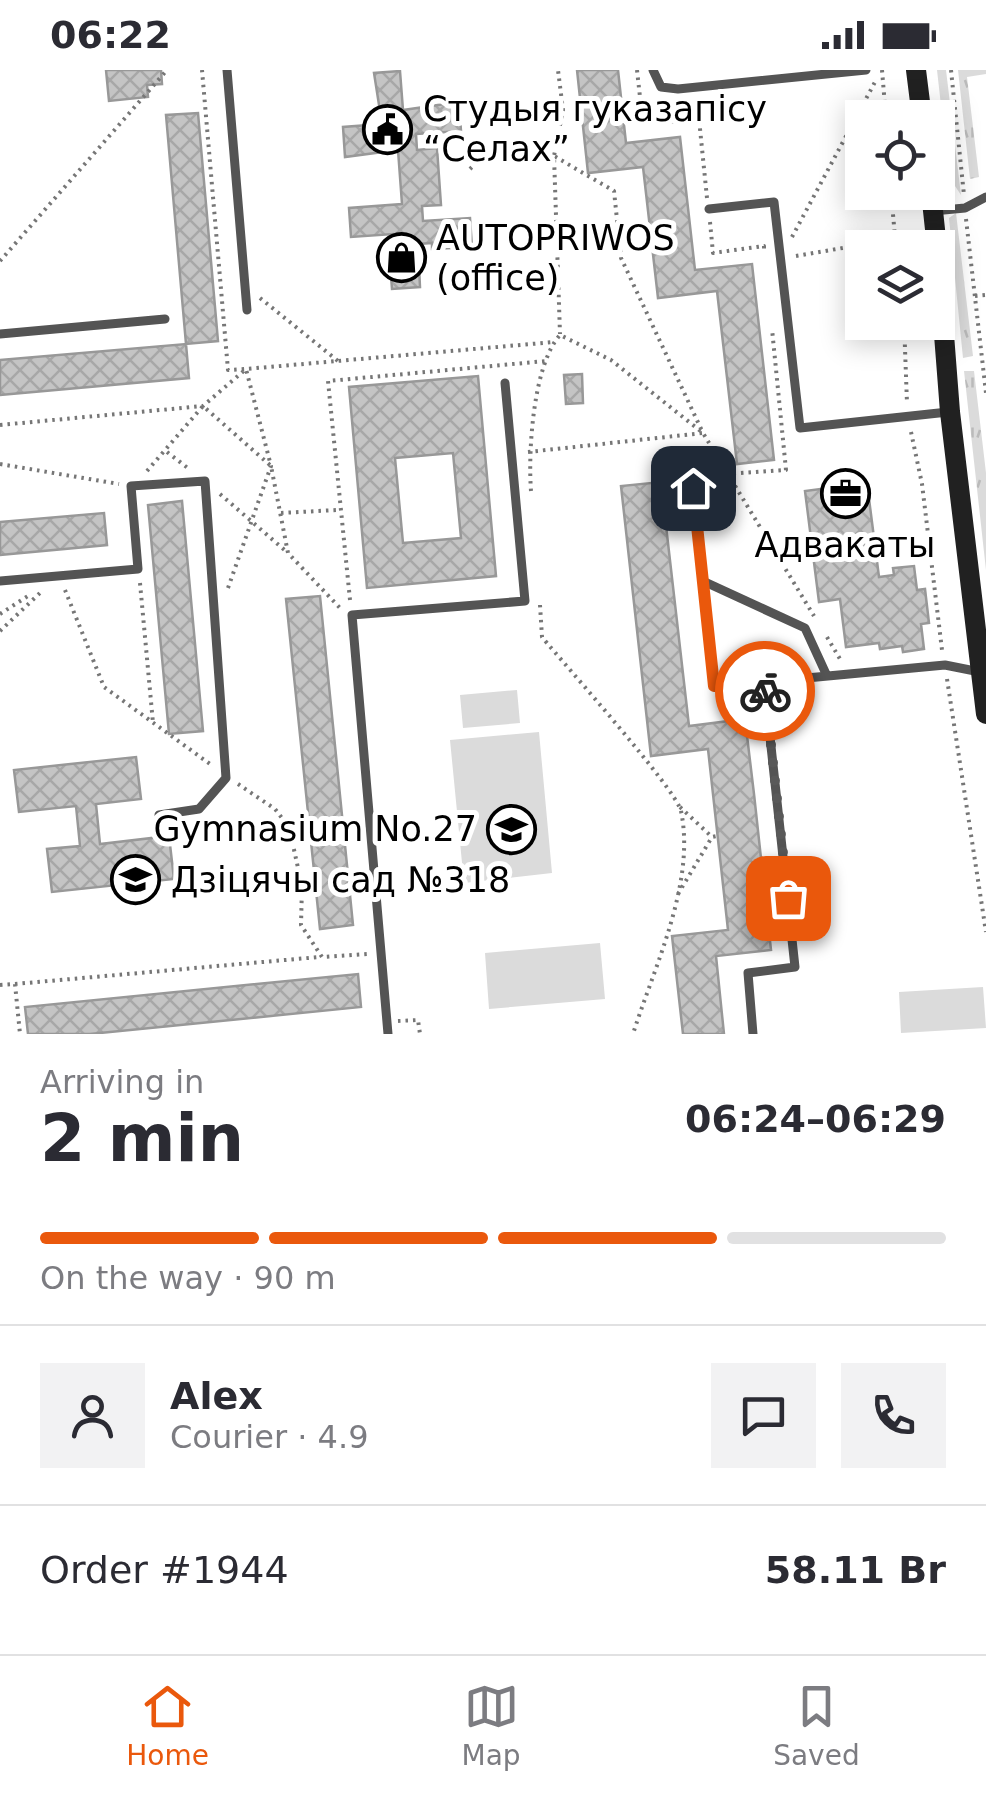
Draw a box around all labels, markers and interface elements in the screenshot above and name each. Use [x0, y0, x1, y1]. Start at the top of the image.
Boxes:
text: 06:22 [50, 13, 171, 57]
place label: Студыя гуказапісу “Селах” [423, 89, 767, 169]
map controls [845, 100, 955, 340]
button: locate [845, 100, 955, 210]
public building icon: Студыя гуказапісу “Селах” [362, 103, 414, 155]
place label: AUTOPRIWOS (office) [436, 218, 675, 298]
button: layers [845, 230, 955, 340]
shop icon: AUTOPRIWOS (office) [375, 232, 427, 284]
pin [651, 446, 736, 531]
icon: home [666, 461, 721, 516]
office icon: Адвакаты [819, 467, 871, 519]
place label: Адвакаты [755, 525, 935, 565]
courier [715, 641, 815, 741]
icon: bike [738, 664, 793, 719]
school or university icon: Gymnasium No.27 [486, 803, 538, 855]
place label: Gymnasium No.27 [153, 809, 477, 849]
school or university icon: Дзіцячы сад №318 [110, 854, 162, 906]
pin [746, 856, 831, 941]
place label: Дзіцячы сад №318 [171, 860, 510, 900]
icon: bag [761, 871, 816, 926]
text: Arriving in [40, 1063, 204, 1101]
text: 06:24–06:29 [685, 1097, 946, 1141]
text: 2 min [40, 1101, 244, 1176]
text: On the way · 90 m [40, 1259, 336, 1297]
button: person [40, 1363, 145, 1468]
button: chat [711, 1363, 816, 1468]
button: phone [841, 1363, 946, 1468]
text: Alex [170, 1374, 263, 1418]
text: Courier · 4.9 [170, 1418, 369, 1456]
text: Order #1944 [40, 1548, 289, 1592]
text: 58.11 Br [765, 1548, 946, 1592]
tab: Home [126, 1679, 209, 1772]
tab: Map [462, 1679, 521, 1772]
tab: Saved [773, 1679, 860, 1772]

